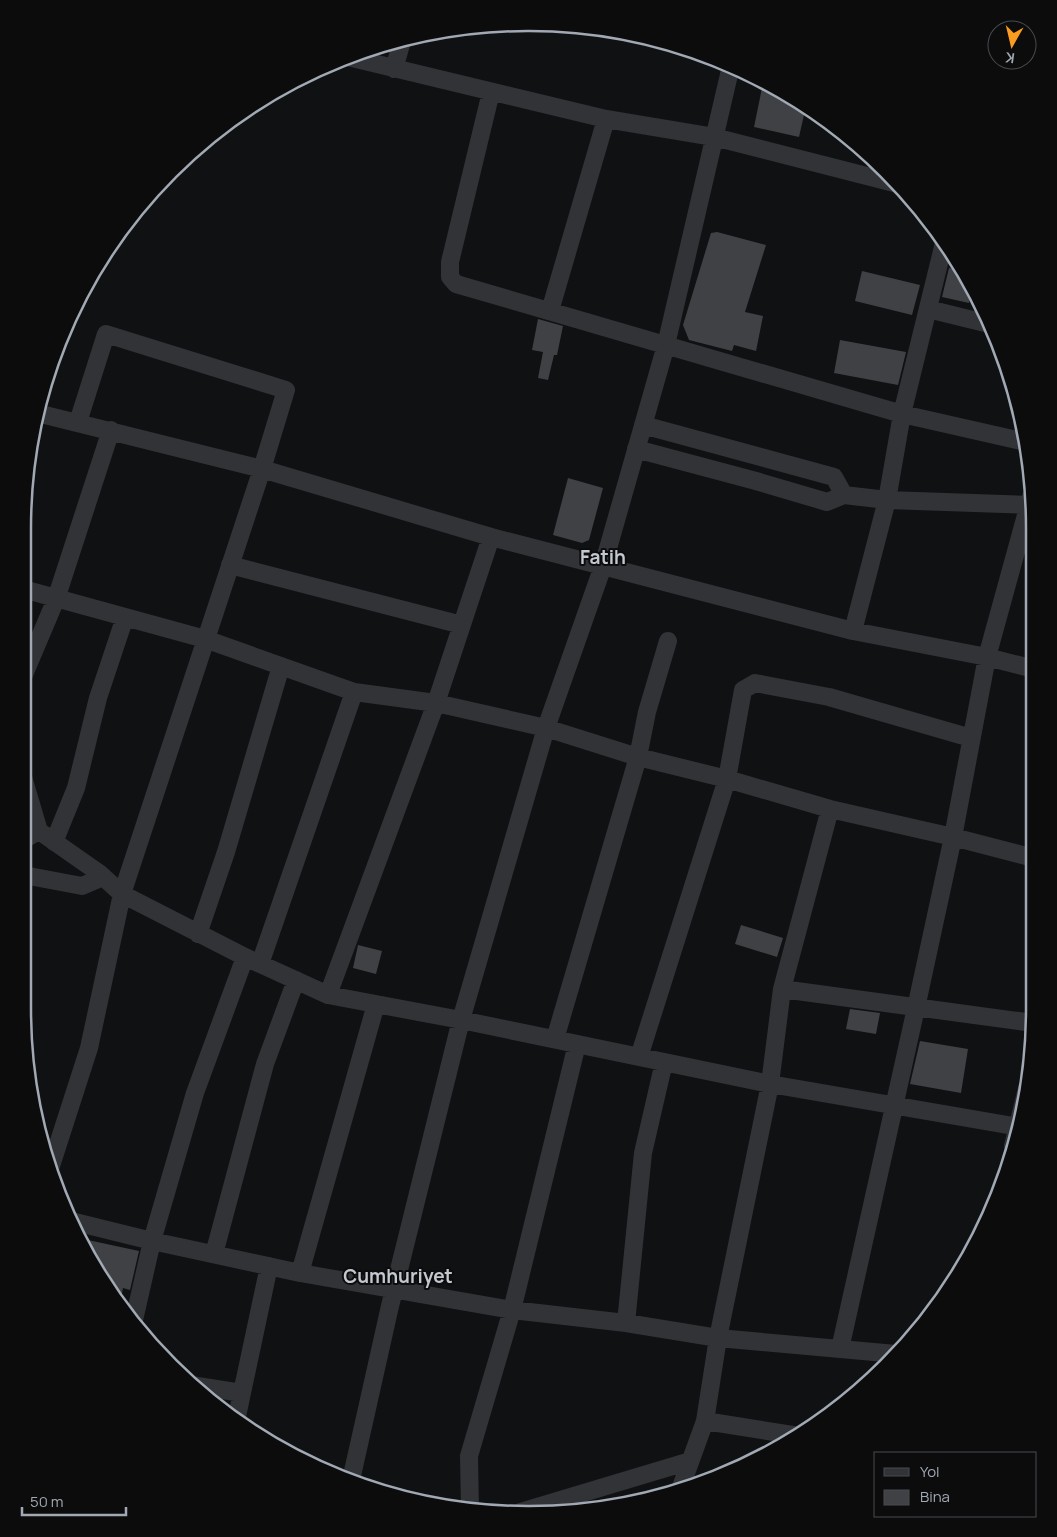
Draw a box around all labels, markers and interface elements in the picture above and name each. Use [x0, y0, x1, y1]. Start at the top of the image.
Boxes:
north arrow [987, 20, 1037, 70]
text: K [1003, 48, 1016, 68]
district label: Fatih [580, 544, 626, 570]
district label: Cumhuriyet [343, 1263, 453, 1289]
legend [874, 1452, 1037, 1517]
text: Yol [920, 1461, 940, 1482]
scale bar [22, 1484, 126, 1516]
text: Bina [920, 1486, 950, 1507]
text: 50 m [30, 1491, 64, 1512]

